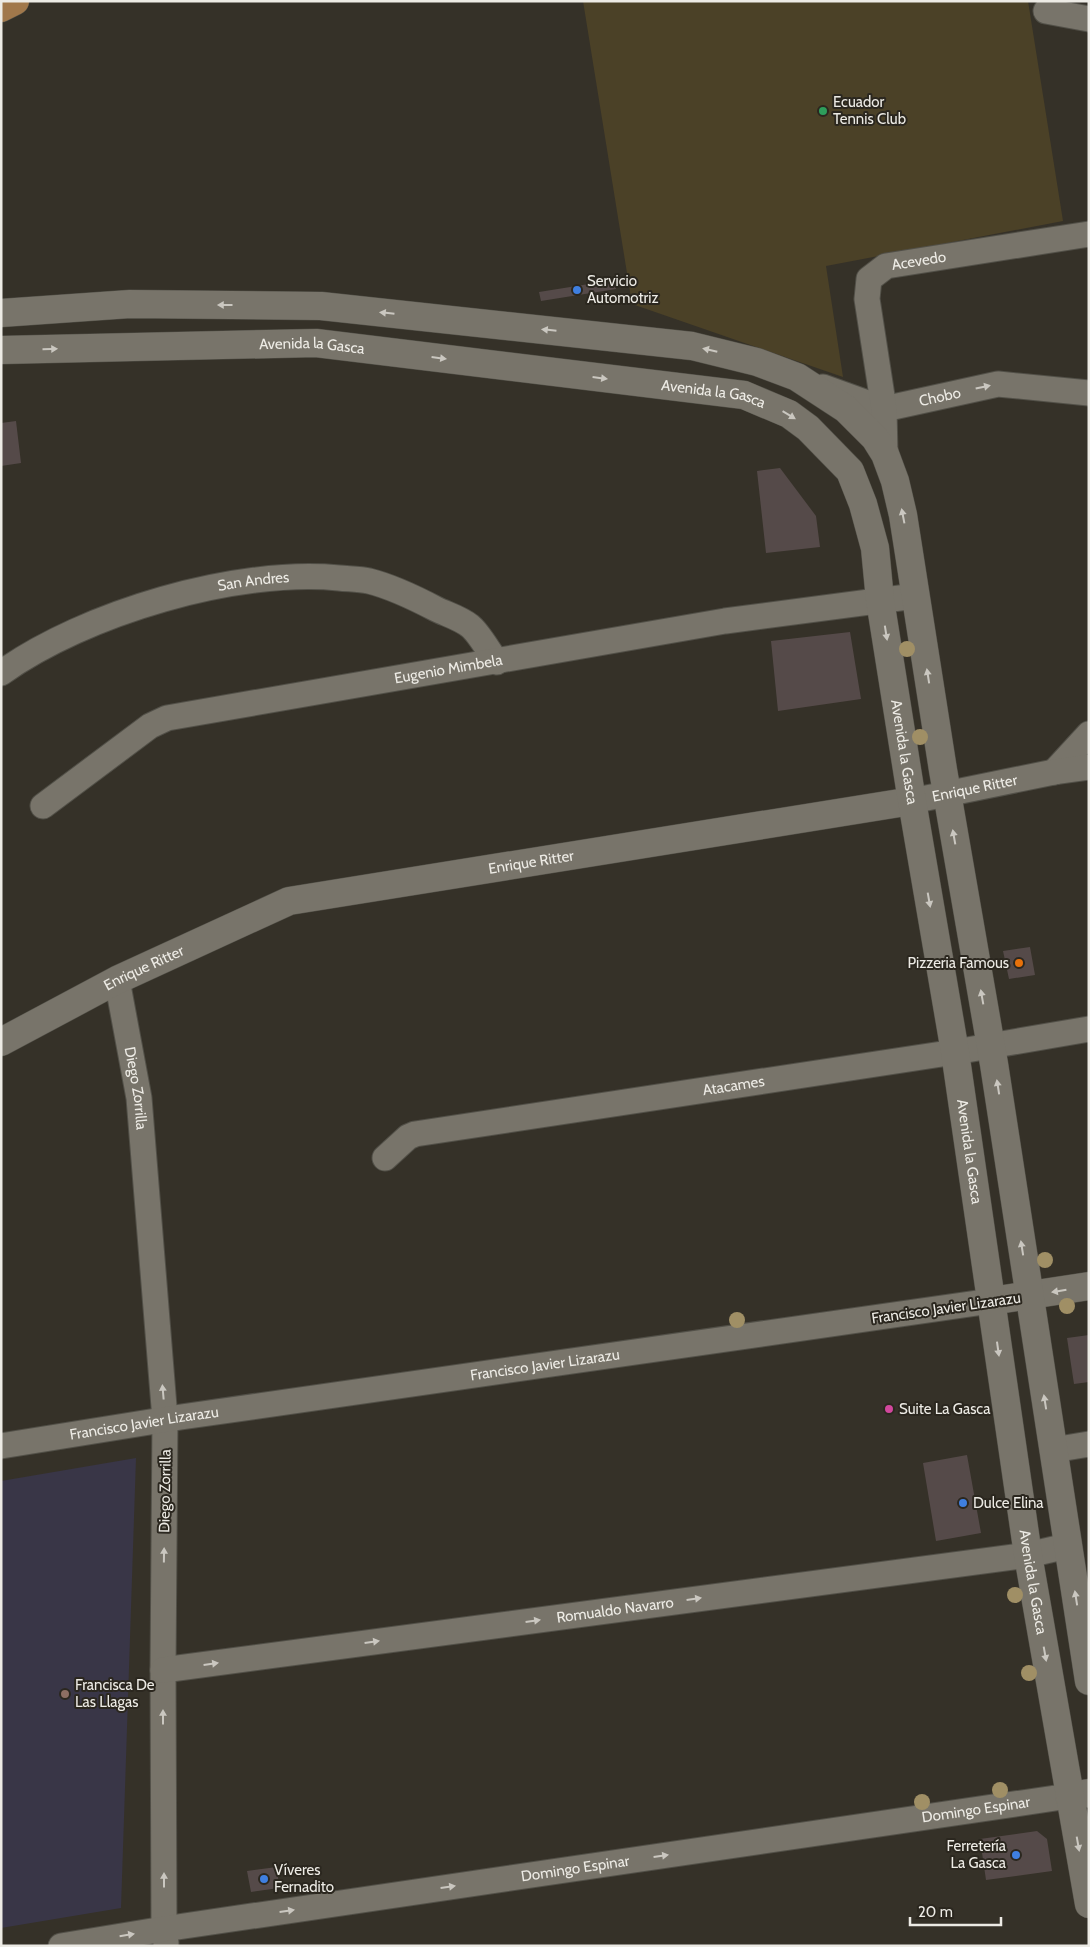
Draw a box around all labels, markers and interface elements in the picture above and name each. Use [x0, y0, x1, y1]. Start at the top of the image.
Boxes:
place label: Ecuador Tennis Club [833, 93, 906, 128]
marker: Ecuador Tennis Club [817, 105, 829, 117]
street label: Acevedo [890, 248, 947, 274]
place label: Servicio Automotriz [587, 272, 659, 307]
marker: Servicio Automotriz [571, 284, 583, 296]
one-way arrow [217, 301, 233, 309]
one-way arrow [379, 309, 395, 317]
one-way arrow [541, 326, 557, 334]
street label: Avenida la Gasca [259, 334, 366, 358]
one-way arrow [42, 345, 58, 353]
one-way arrow [702, 346, 717, 354]
one-way arrow [431, 354, 447, 362]
one-way arrow [593, 374, 609, 382]
street label: Avenida la Gasca [660, 376, 769, 412]
street label: Chobo [917, 383, 962, 410]
one-way arrow [975, 383, 990, 391]
one-way arrow [782, 411, 795, 420]
one-way arrow [899, 507, 907, 523]
street label: San Andres [216, 568, 290, 595]
one-way arrow [882, 625, 890, 641]
street label: Eugenio Mimbela [393, 651, 505, 687]
one-way arrow [923, 668, 931, 684]
street label: Avenida la Gasca [887, 698, 922, 806]
street label: Enrique Ritter [931, 771, 1019, 806]
one-way arrow [950, 828, 958, 844]
street label: Enrique Ritter [487, 846, 575, 878]
one-way arrow [926, 893, 934, 909]
street label: Enrique Ritter [101, 941, 187, 994]
place label: Pizzeria Famous [908, 954, 1009, 972]
marker: Pizzeria Famous [1013, 957, 1025, 969]
one-way arrow [978, 988, 986, 1004]
street label: Diego Zorrilla [121, 1045, 151, 1131]
street label: Atacames [701, 1072, 766, 1099]
one-way arrow [993, 1079, 1001, 1095]
street label: Avenida la Gasca [953, 1098, 986, 1206]
one-way arrow [1018, 1239, 1026, 1255]
one-way arrow [1051, 1287, 1067, 1295]
street label: Francisco Javier Lizarazu [870, 1289, 1022, 1327]
one-way arrow [994, 1342, 1002, 1358]
street label: Francisco Javier Lizarazu [469, 1345, 621, 1384]
one-way arrow [159, 1384, 167, 1400]
one-way arrow [1041, 1393, 1049, 1409]
place label: Suite La Gasca [899, 1400, 991, 1418]
street label: Francisco Javier Lizarazu [68, 1403, 220, 1444]
marker: Suite La Gasca [883, 1403, 895, 1415]
street label: Diego Zorrilla [155, 1448, 175, 1533]
place label: Dulce Elina [973, 1494, 1044, 1512]
marker: Dulce Elina [957, 1497, 969, 1509]
street label: Avenida la Gasca [1015, 1529, 1051, 1636]
one-way arrow [160, 1546, 168, 1562]
one-way arrow [1071, 1590, 1079, 1606]
street label: Romualdo Navarro [555, 1593, 675, 1627]
one-way arrow [686, 1595, 702, 1603]
one-way arrow [525, 1616, 541, 1624]
one-way arrow [364, 1638, 380, 1646]
one-way arrow [1042, 1647, 1050, 1663]
one-way arrow [203, 1660, 219, 1668]
place label: Francisca De Las Llagas [75, 1676, 155, 1711]
marker: Francisca De Las Llagas [59, 1688, 71, 1700]
one-way arrow [159, 1709, 167, 1725]
street label: Domingo Espinar [921, 1793, 1032, 1827]
place label: Ferretería La Gasca [946, 1837, 1007, 1872]
one-way arrow [1074, 1837, 1082, 1852]
marker: Ferretería La Gasca [1010, 1849, 1022, 1861]
street label: Domingo Espinar [520, 1852, 631, 1885]
one-way arrow [653, 1852, 669, 1860]
place label: Víveres Fernadito [274, 1861, 334, 1896]
one-way arrow [160, 1871, 168, 1887]
marker: Víveres Fernadito [258, 1873, 270, 1885]
one-way arrow [440, 1883, 456, 1891]
scale bar [910, 1894, 1001, 1926]
text: 20 m [918, 1903, 953, 1921]
one-way arrow [280, 1906, 296, 1914]
one-way arrow [119, 1931, 135, 1939]

